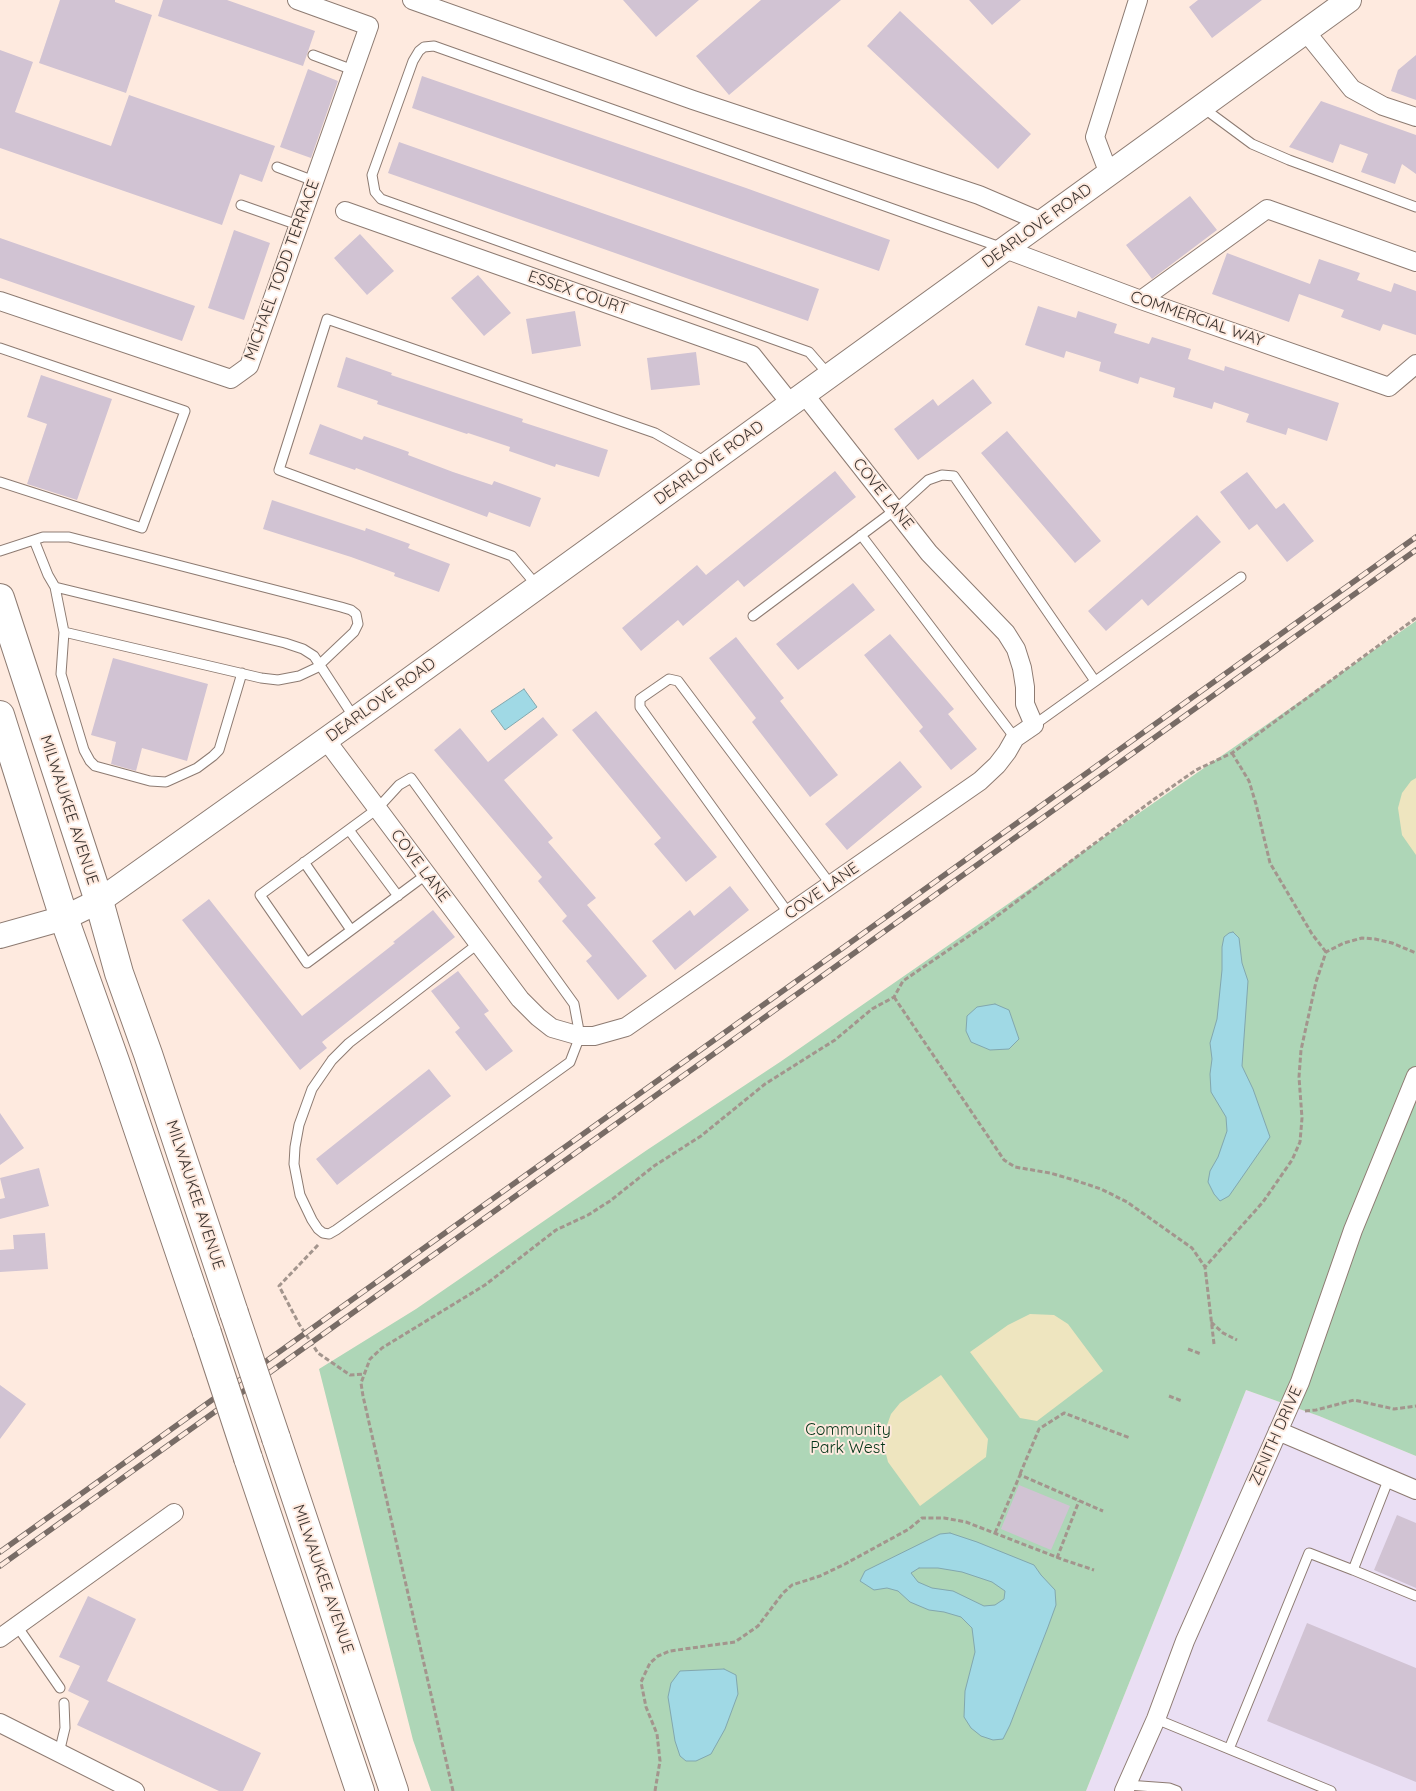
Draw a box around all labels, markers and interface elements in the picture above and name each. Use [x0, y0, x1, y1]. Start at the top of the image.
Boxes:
street label: MICHAEL TODD TERRACE [240, 177, 324, 363]
street label: DEARLOVE ROAD [978, 180, 1096, 272]
street label: ESSEX COURT [525, 267, 631, 319]
street label: COMMERCIAL WAY [1128, 287, 1266, 351]
street label: DEARLOVE ROAD [650, 417, 768, 509]
street label: COVE LANE [848, 454, 918, 534]
street label: DEARLOVE ROAD [322, 654, 440, 746]
street label: MILWAUKEE AVENUE [36, 733, 102, 887]
street label: COVE LANE [386, 826, 454, 906]
street label: COVE LANE [781, 858, 863, 924]
street label: MILWAUKEE AVENUE [162, 1118, 228, 1272]
street label: ZENITH DRIVE [1246, 1383, 1306, 1489]
park label: Community Park West [805, 1420, 891, 1458]
street label: MILWAUKEE AVENUE [289, 1502, 357, 1656]

